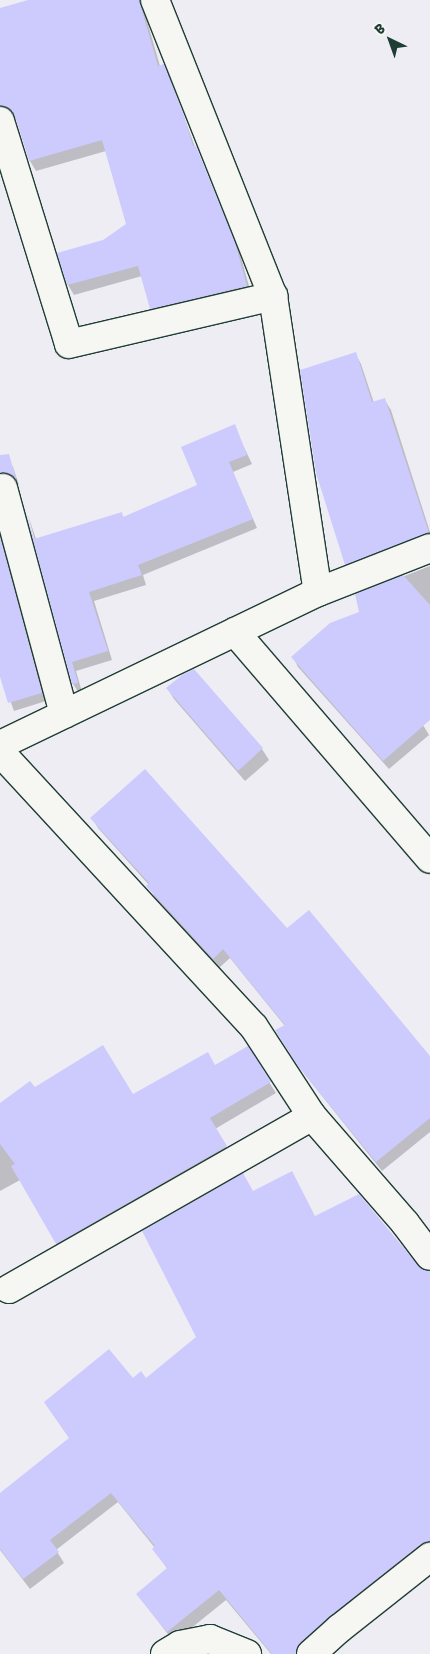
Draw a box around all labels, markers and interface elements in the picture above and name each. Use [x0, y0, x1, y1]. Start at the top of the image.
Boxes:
north arrow [365, 15, 415, 65]
text: B [371, 19, 389, 38]

